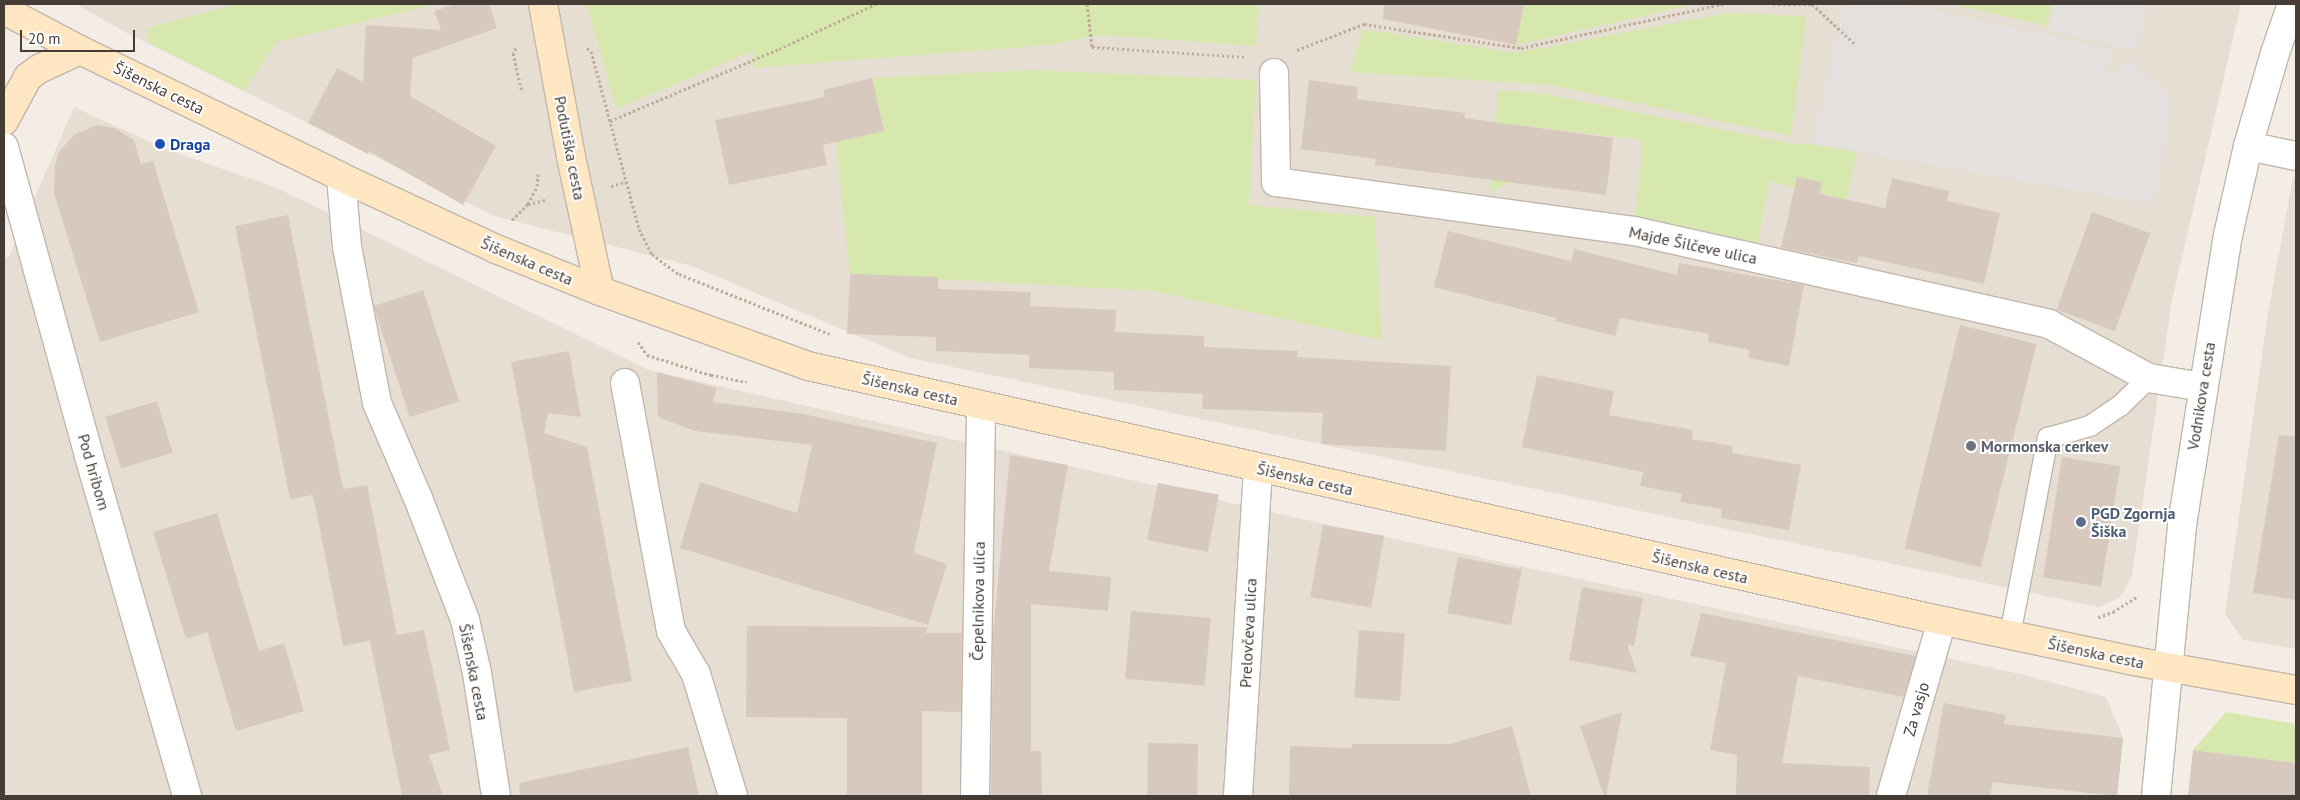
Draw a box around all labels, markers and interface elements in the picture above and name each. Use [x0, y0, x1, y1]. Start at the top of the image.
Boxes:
scale bar [22, 20, 138, 52]
text: 20 m [28, 29, 61, 48]
street label: Šišenska cesta [111, 58, 207, 118]
street label: Podutiška cesta [551, 94, 589, 202]
place label: Draga [170, 134, 210, 154]
marker: Draga [154, 138, 166, 150]
street label: Majde Šilčeve ulica [1627, 222, 1759, 268]
street label: Šišenska cesta [478, 233, 576, 289]
street label: Vodnikova cesta [2183, 341, 2219, 451]
street label: Šišenska cesta [860, 369, 960, 409]
street label: Pod hribom [74, 432, 114, 512]
place label: Mormonska cerkev [1981, 436, 2108, 456]
marker: Mormonska cerkev [1965, 440, 1977, 452]
street label: Šišenska cesta [1255, 459, 1355, 499]
place label: PGD Zgornja Šiška [2091, 503, 2176, 541]
marker: PGD Zgornja Šiška [2075, 516, 2087, 528]
street label: Čepelnikova ulica [967, 541, 989, 661]
street label: Šišenska cesta [1650, 547, 1750, 587]
street label: Prelovčeva ulica [1236, 578, 1260, 688]
street label: Šišenska cesta [455, 622, 493, 722]
street label: Šišenska cesta [2046, 633, 2146, 673]
street label: Za vasjo [1899, 680, 1933, 738]

